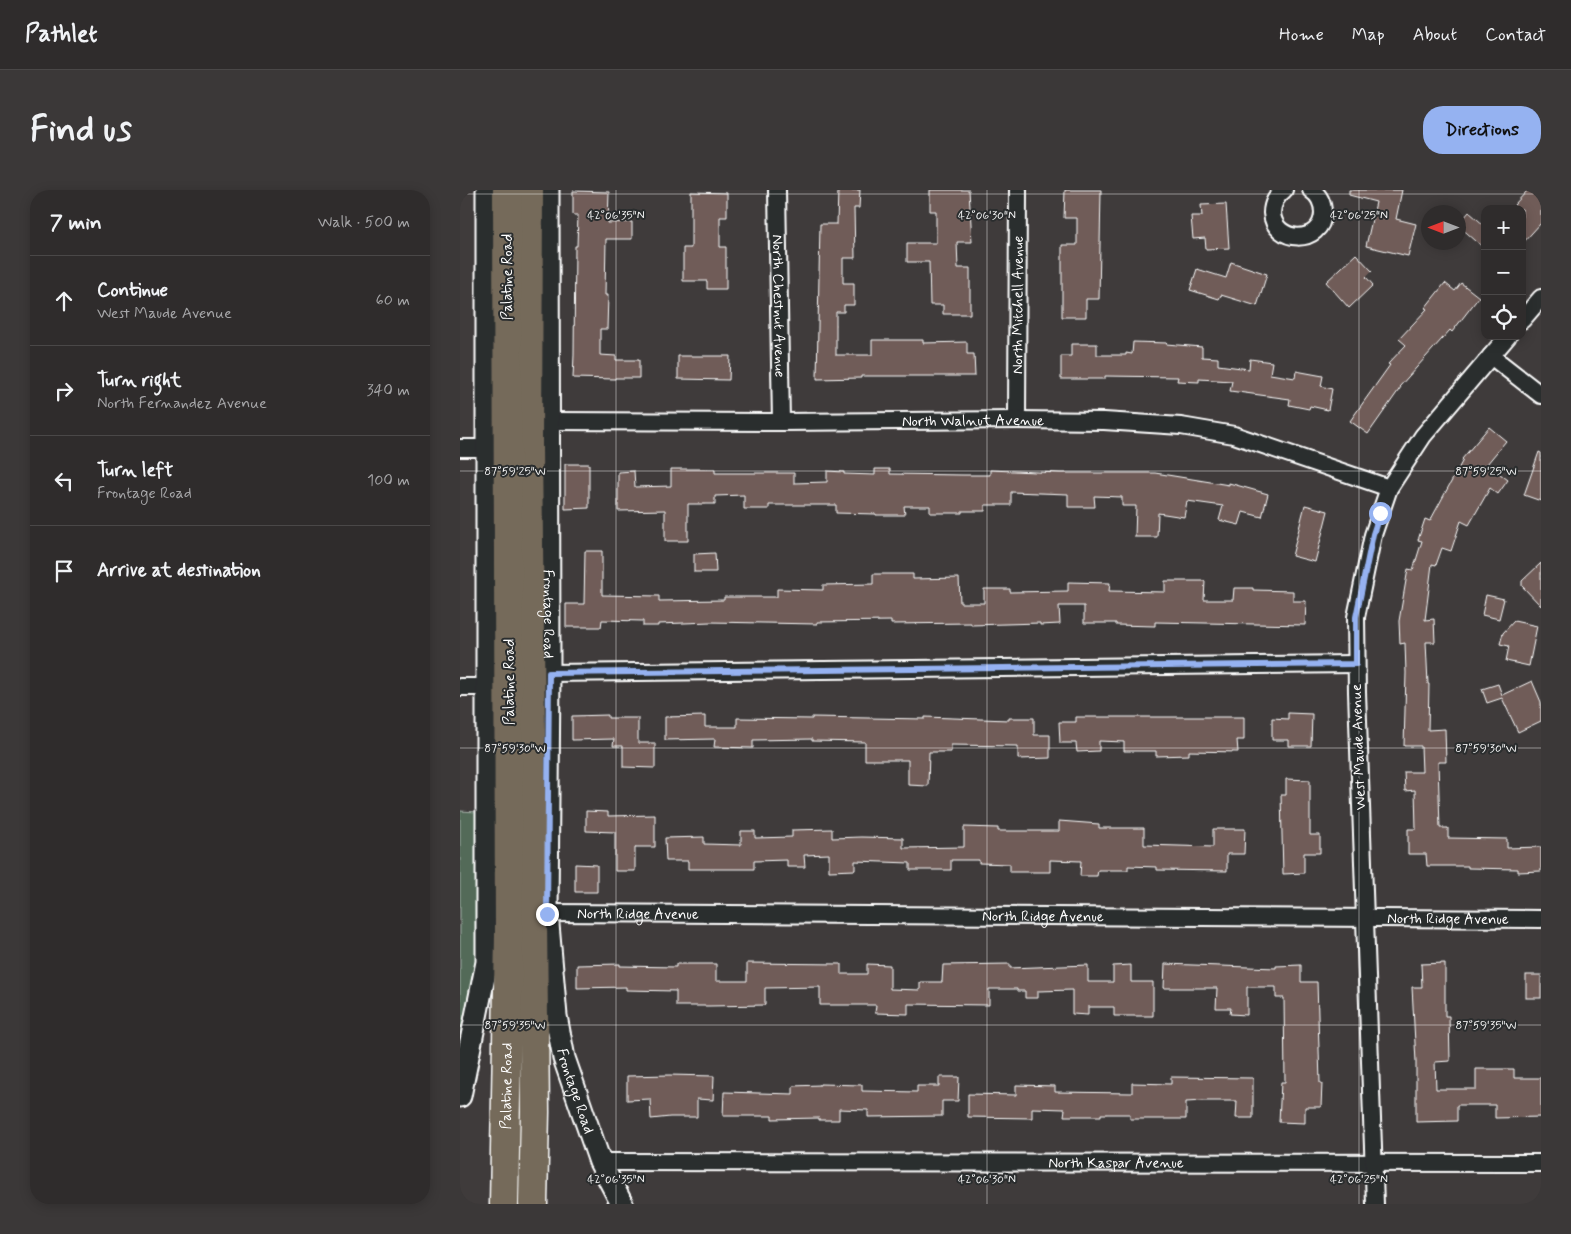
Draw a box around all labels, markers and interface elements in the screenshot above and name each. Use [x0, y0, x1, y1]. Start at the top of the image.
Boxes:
text: Pathlet [25, 19, 97, 50]
text: Home [1279, 23, 1324, 47]
text: Map [1352, 23, 1385, 47]
text: About [1413, 23, 1457, 47]
text: Contact [1485, 23, 1546, 47]
button: Directions [1423, 106, 1541, 154]
text: Find us [30, 107, 132, 153]
north arrow [1421, 205, 1466, 250]
map controls [1481, 205, 1526, 340]
button: + [1481, 205, 1526, 250]
text: 42°06'35"N [587, 208, 645, 224]
text: 42°06'30"N [958, 208, 1016, 224]
text: 42°06'25"N [1330, 208, 1388, 224]
text: 7 min [50, 209, 102, 237]
text: Walk · 500 m [318, 212, 410, 233]
street label: Palatine Road [498, 234, 518, 320]
street label: North Chestnut Avenue [767, 234, 789, 378]
street label: North Mitchell Avenue [1008, 235, 1029, 374]
button: − [1481, 250, 1526, 295]
text: Continue [97, 278, 168, 303]
icon: ahead [50, 287, 78, 315]
text: 60 m [376, 290, 410, 311]
button: locate [1481, 295, 1526, 340]
text: West Maude Avenue [97, 303, 232, 324]
text: Turn right [97, 368, 181, 393]
icon: right [50, 377, 78, 405]
text: 340 m [366, 380, 410, 401]
text: North Fernandez Avenue [97, 393, 267, 414]
street label: North Walnut Avenue [902, 411, 1044, 432]
text: Turn left [97, 458, 173, 483]
text: 87°59'25"W [484, 464, 546, 480]
text: 87°59'25"W [1455, 464, 1517, 480]
icon: left [50, 467, 78, 495]
text: 100 m [367, 470, 410, 491]
text: Frontage Road [97, 483, 192, 504]
route start [1369, 502, 1392, 525]
icon: arrive [50, 557, 78, 585]
text: Arrive at destination [97, 558, 261, 583]
street label: Frontage Road [537, 570, 558, 658]
street label: Palatine Road [500, 639, 520, 725]
street label: West Maude Avenue [1347, 683, 1371, 811]
text: 87°59'30"W [484, 741, 546, 757]
text: 87°59'30"W [1455, 741, 1517, 757]
route end [536, 903, 559, 926]
street label: North Ridge Avenue [577, 904, 699, 926]
street label: North Ridge Avenue [982, 907, 1104, 928]
street label: North Ridge Avenue [1387, 909, 1509, 930]
text: 87°59'35"W [485, 1018, 546, 1034]
text: 87°59'35"W [1456, 1018, 1517, 1034]
street label: Palatine Road [496, 1042, 518, 1130]
street label: Frontage Road [551, 1047, 598, 1137]
street label: North Kaspar Avenue [1048, 1153, 1184, 1174]
text: 42°06'35"N [587, 1172, 645, 1188]
text: 42°06'30"N [958, 1172, 1016, 1188]
text: 42°06'25"N [1330, 1172, 1388, 1188]

